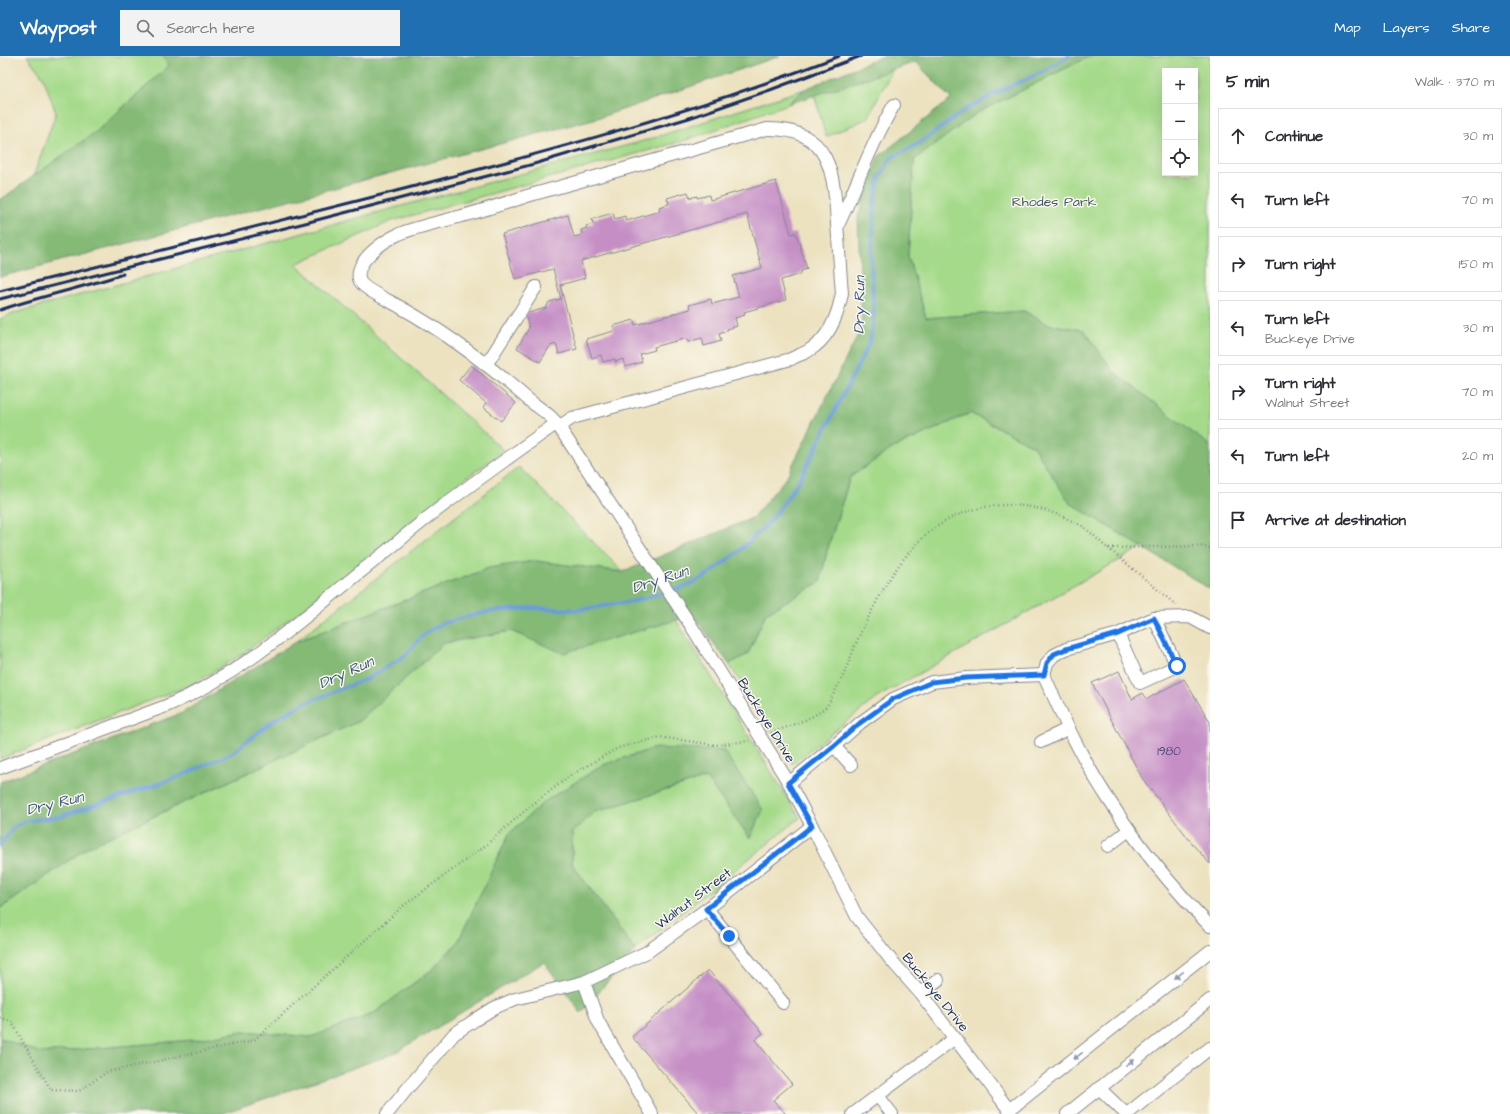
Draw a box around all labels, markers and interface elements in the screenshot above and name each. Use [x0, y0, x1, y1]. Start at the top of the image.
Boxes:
search box [120, 10, 400, 46]
text: Waypost [20, 15, 96, 42]
icon: search [134, 17, 156, 39]
text: Search here [166, 18, 255, 39]
text: Map [1334, 18, 1361, 38]
text: Layers [1383, 18, 1430, 38]
text: Share [1452, 18, 1490, 38]
map controls [1162, 68, 1198, 176]
button: + [1162, 68, 1198, 104]
text: 5 min [1226, 70, 1269, 94]
text: Walk · 370 m [1415, 73, 1494, 91]
button: − [1162, 104, 1198, 140]
icon: ahead [1227, 125, 1249, 147]
text: Continue [1265, 126, 1323, 147]
text: 30 m [1463, 127, 1493, 145]
button: locate [1162, 140, 1198, 176]
icon: left [1227, 189, 1249, 211]
text: Turn left [1265, 190, 1329, 211]
text: 70 m [1461, 191, 1493, 209]
park label: Rhodes Park [1012, 192, 1097, 212]
icon: right [1227, 253, 1249, 275]
text: Turn right [1265, 254, 1336, 275]
text: 150 m [1459, 255, 1493, 273]
water label: Dry Run [848, 274, 872, 334]
text: Turn left [1265, 309, 1329, 330]
icon: left [1227, 317, 1249, 339]
text: 30 m [1463, 319, 1493, 337]
text: Buckeye Drive [1265, 330, 1355, 348]
text: Turn right [1265, 373, 1336, 394]
icon: right [1227, 381, 1249, 403]
text: 70 m [1461, 383, 1493, 401]
text: Walnut Street [1265, 394, 1350, 412]
icon: left [1227, 445, 1249, 467]
text: Turn left [1265, 446, 1329, 467]
text: 20 m [1462, 447, 1493, 465]
icon: arrive [1227, 509, 1249, 531]
text: Arrive at destination [1265, 510, 1406, 531]
water label: Dry Run [629, 560, 693, 599]
water label: Dry Run [315, 650, 379, 695]
route start [1168, 657, 1186, 675]
street label: Buckeye Drive [732, 674, 800, 767]
house number: 1980 [1157, 743, 1181, 760]
water label: Dry Run [24, 786, 88, 822]
street label: Walnut Street [651, 863, 736, 934]
route end [720, 927, 738, 945]
street label: Buckeye Drive [897, 949, 974, 1037]
one-way arrow [1174, 971, 1185, 979]
one-way arrow [1072, 1051, 1083, 1060]
one-way arrow [1125, 1059, 1136, 1068]

